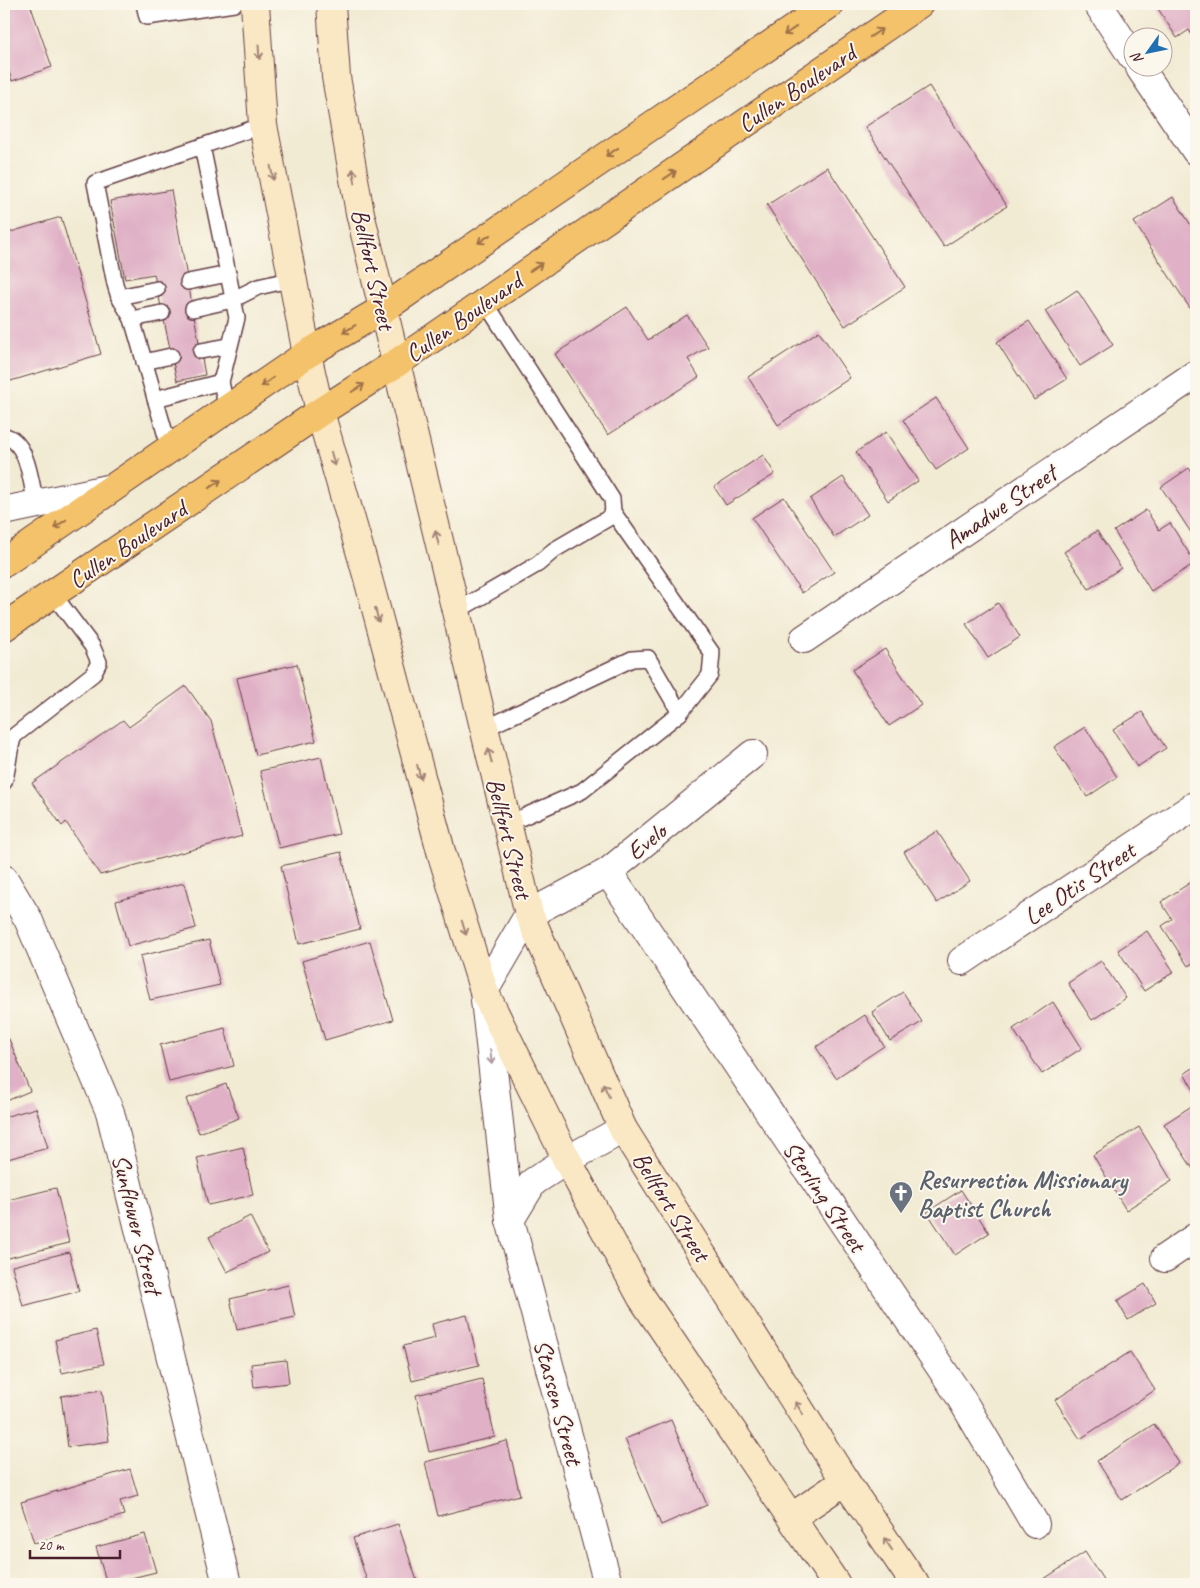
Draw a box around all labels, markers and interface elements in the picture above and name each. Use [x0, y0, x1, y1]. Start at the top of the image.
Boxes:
one-way arrow [783, 26, 797, 36]
one-way arrow [869, 28, 883, 38]
north arrow [1122, 28, 1172, 78]
street label: Cullen Boulevard [731, 35, 865, 140]
one-way arrow [254, 44, 263, 60]
text: N [1127, 49, 1147, 67]
one-way arrow [605, 147, 619, 157]
one-way arrow [268, 165, 278, 181]
one-way arrow [348, 169, 358, 185]
one-way arrow [663, 170, 677, 180]
street label: Bellfort Street [344, 206, 403, 335]
one-way arrow [477, 234, 491, 244]
one-way arrow [529, 262, 543, 272]
street label: Cullen Boulevard [399, 263, 532, 370]
one-way arrow [343, 325, 357, 335]
one-way arrow [260, 377, 274, 387]
one-way arrow [350, 382, 364, 392]
one-way arrow [329, 450, 339, 466]
street label: Amadwe Street [938, 455, 1066, 556]
one-way arrow [207, 479, 221, 489]
street label: Cullen Boulevard [62, 491, 196, 596]
one-way arrow [54, 519, 68, 529]
one-way arrow [432, 531, 441, 547]
one-way arrow [373, 607, 383, 623]
one-way arrow [485, 748, 494, 764]
one-way arrow [415, 763, 425, 779]
street label: Bellfort Street [479, 775, 540, 905]
street label: Evelo [620, 814, 676, 868]
street label: Lee Otis Street [1018, 833, 1144, 933]
one-way arrow [460, 920, 470, 936]
one-way arrow [486, 1048, 496, 1064]
one-way arrow [601, 1083, 611, 1098]
street label: Sterling Street [775, 1135, 874, 1260]
street label: Bellfort Street [625, 1146, 719, 1270]
street label: Sunflower Street [104, 1151, 171, 1301]
place label: Resurrection Missionary Baptist Church [918, 1164, 1129, 1225]
church icon: Resurrection Missionary Baptist Church [888, 1180, 914, 1214]
street label: Stassen Street [526, 1336, 591, 1471]
one-way arrow [794, 1401, 804, 1415]
scale bar [30, 1528, 120, 1560]
text: 20 m [38, 1536, 65, 1555]
one-way arrow [883, 1537, 893, 1551]

